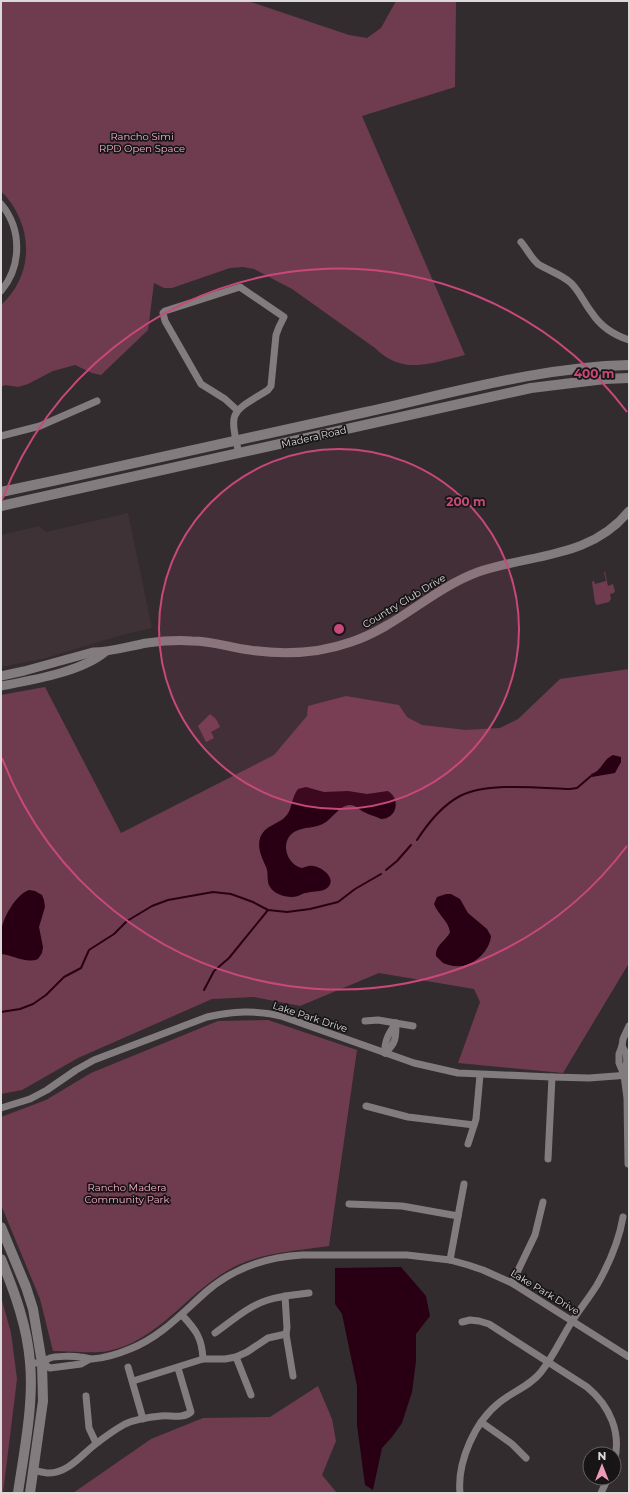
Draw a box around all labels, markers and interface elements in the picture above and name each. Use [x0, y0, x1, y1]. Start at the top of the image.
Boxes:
park label: Rancho Simi RPD Open Space [99, 130, 185, 155]
text: 400 m [574, 366, 614, 381]
street label: Madera Road [280, 423, 348, 451]
text: 200 m [446, 494, 486, 509]
street label: Country Club Drive [360, 571, 448, 631]
centre of rings [332, 622, 346, 636]
street label: Lake Park Drive [271, 999, 349, 1035]
park label: Rancho Madera Community Park [84, 1181, 170, 1206]
street label: Lake Park Drive [508, 1266, 582, 1318]
north arrow [582, 1446, 622, 1486]
text: N [598, 1449, 606, 1463]

